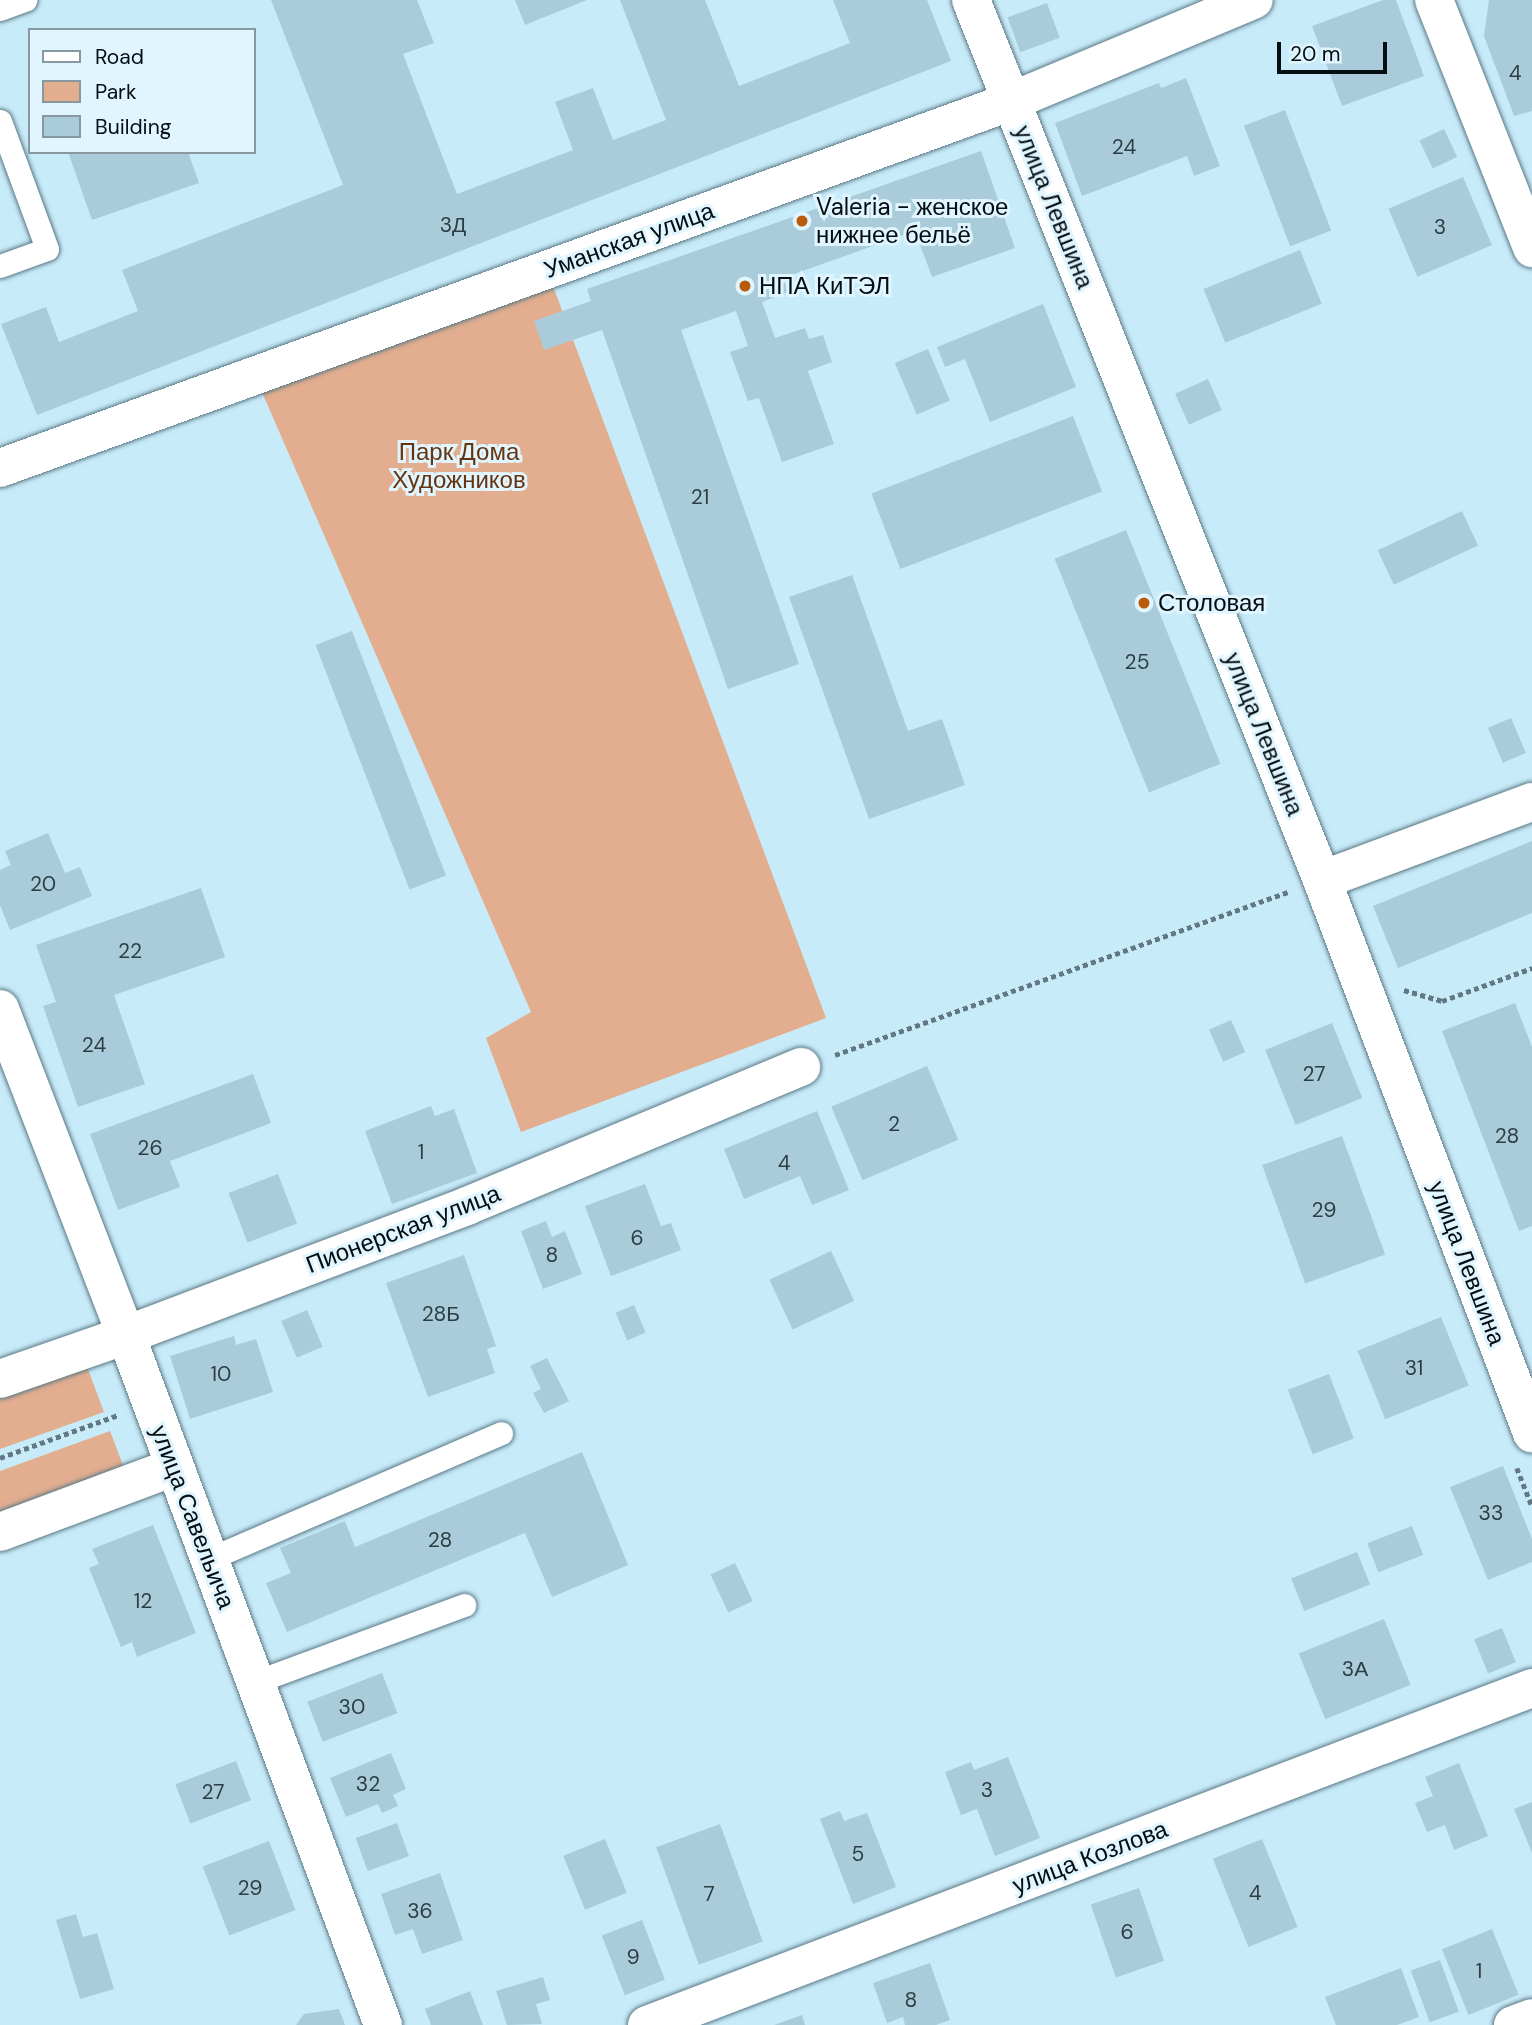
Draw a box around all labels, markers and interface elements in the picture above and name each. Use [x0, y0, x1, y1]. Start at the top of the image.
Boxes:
legend [28, 28, 256, 154]
scale bar [1280, 28, 1390, 72]
text: 20 m [1290, 40, 1341, 68]
text: Road [95, 43, 144, 71]
house number: 4 [1509, 60, 1521, 86]
text: Park [95, 78, 136, 106]
text: Building [95, 113, 171, 141]
street label: улица Левшина [1008, 121, 1100, 293]
house number: 24 [1112, 134, 1136, 160]
place label: Valeria - женское нижнее бельё [816, 193, 1008, 249]
street label: Уманская улица [540, 196, 718, 284]
house number: 3Д [440, 212, 466, 238]
marker: Valeria - женское нижнее бельё [794, 213, 810, 229]
house number: 3 [1434, 214, 1446, 240]
place label: НПА КиТЭЛ [759, 272, 890, 300]
marker: НПА КиТЭЛ [737, 278, 753, 294]
park label: Парк Дома Художников [392, 438, 526, 494]
house number: 21 [691, 484, 709, 510]
place label: Столовая [1158, 589, 1265, 617]
marker: Столовая [1136, 595, 1152, 611]
street label: улица Левшина [1218, 648, 1310, 820]
house number: 25 [1125, 649, 1149, 675]
house number: 20 [30, 871, 56, 897]
house number: 22 [118, 938, 142, 964]
house number: 24 [82, 1032, 106, 1058]
house number: 27 [1303, 1061, 1325, 1087]
house number: 2 [888, 1111, 900, 1137]
house number: 28 [1495, 1123, 1519, 1149]
house number: 26 [137, 1135, 163, 1161]
house number: 1 [418, 1139, 424, 1165]
house number: 4 [778, 1150, 790, 1176]
street label: улица Левшина [1422, 1177, 1512, 1349]
street label: Пионерская улица [302, 1179, 504, 1279]
house number: 29 [1311, 1197, 1337, 1223]
house number: 6 [630, 1225, 644, 1251]
house number: 8 [546, 1242, 558, 1268]
house number: 28Б [422, 1301, 460, 1327]
house number: 31 [1405, 1355, 1423, 1381]
house number: 10 [211, 1361, 231, 1387]
street label: улица Савельича [145, 1421, 241, 1613]
house number: 33 [1479, 1500, 1503, 1526]
house number: 28 [428, 1527, 452, 1553]
house number: 12 [134, 1588, 152, 1614]
house number: 3А [1342, 1656, 1368, 1682]
house number: 30 [339, 1694, 365, 1720]
house number: 32 [356, 1771, 380, 1797]
house number: 3 [981, 1777, 993, 1803]
house number: 27 [202, 1779, 224, 1805]
street label: улица Козлова [1008, 1814, 1172, 1900]
house number: 5 [852, 1841, 864, 1867]
house number: 29 [237, 1875, 263, 1901]
house number: 4 [1249, 1880, 1261, 1906]
house number: 7 [703, 1881, 715, 1907]
house number: 36 [407, 1898, 433, 1924]
house number: 6 [1120, 1919, 1134, 1945]
house number: 9 [626, 1944, 640, 1970]
house number: 1 [1476, 1958, 1482, 1984]
house number: 8 [905, 1987, 917, 2013]

